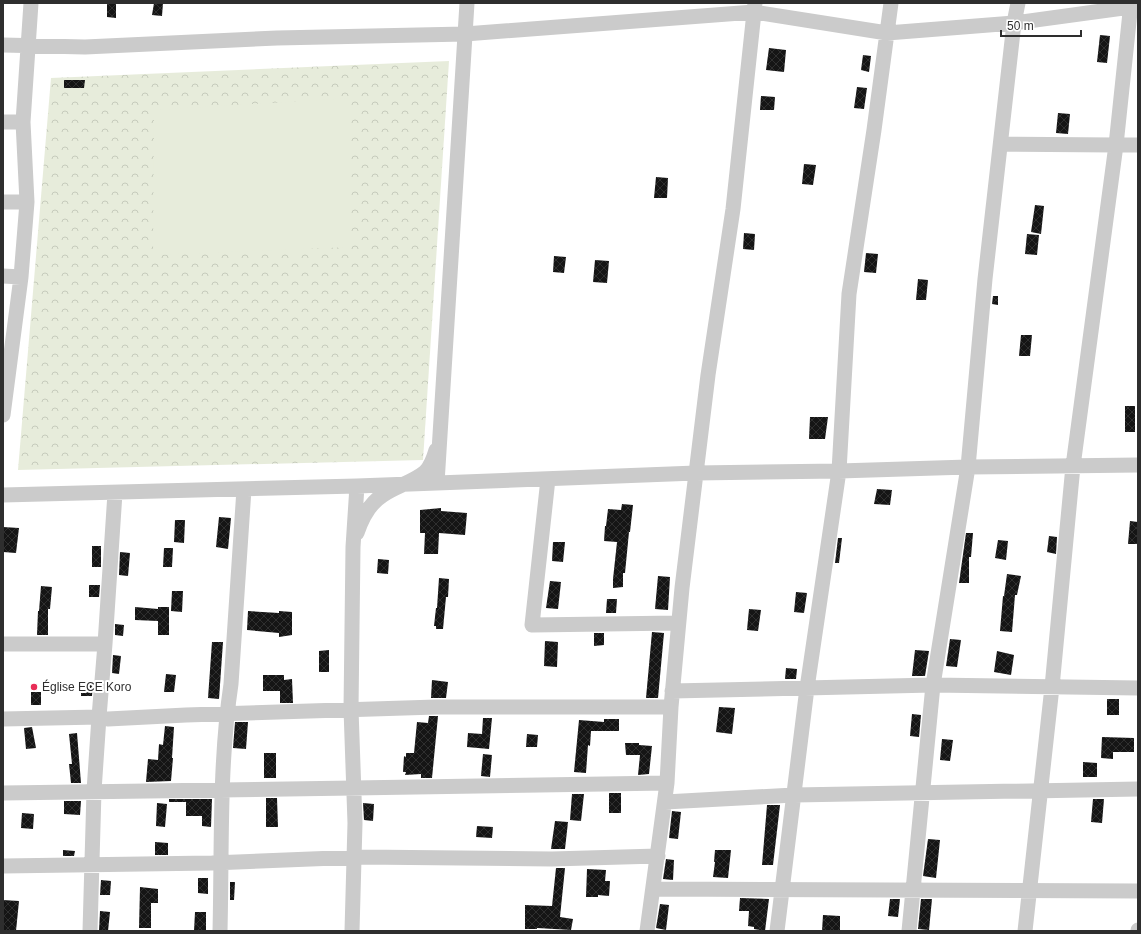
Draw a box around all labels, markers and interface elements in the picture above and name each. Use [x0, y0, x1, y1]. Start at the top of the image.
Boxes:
scale bar [1001, 12, 1081, 38]
text: 50 m [1007, 19, 1034, 33]
place label: Église ECE Koro [42, 679, 132, 694]
marker: Église ECE Koro [29, 682, 39, 692]

